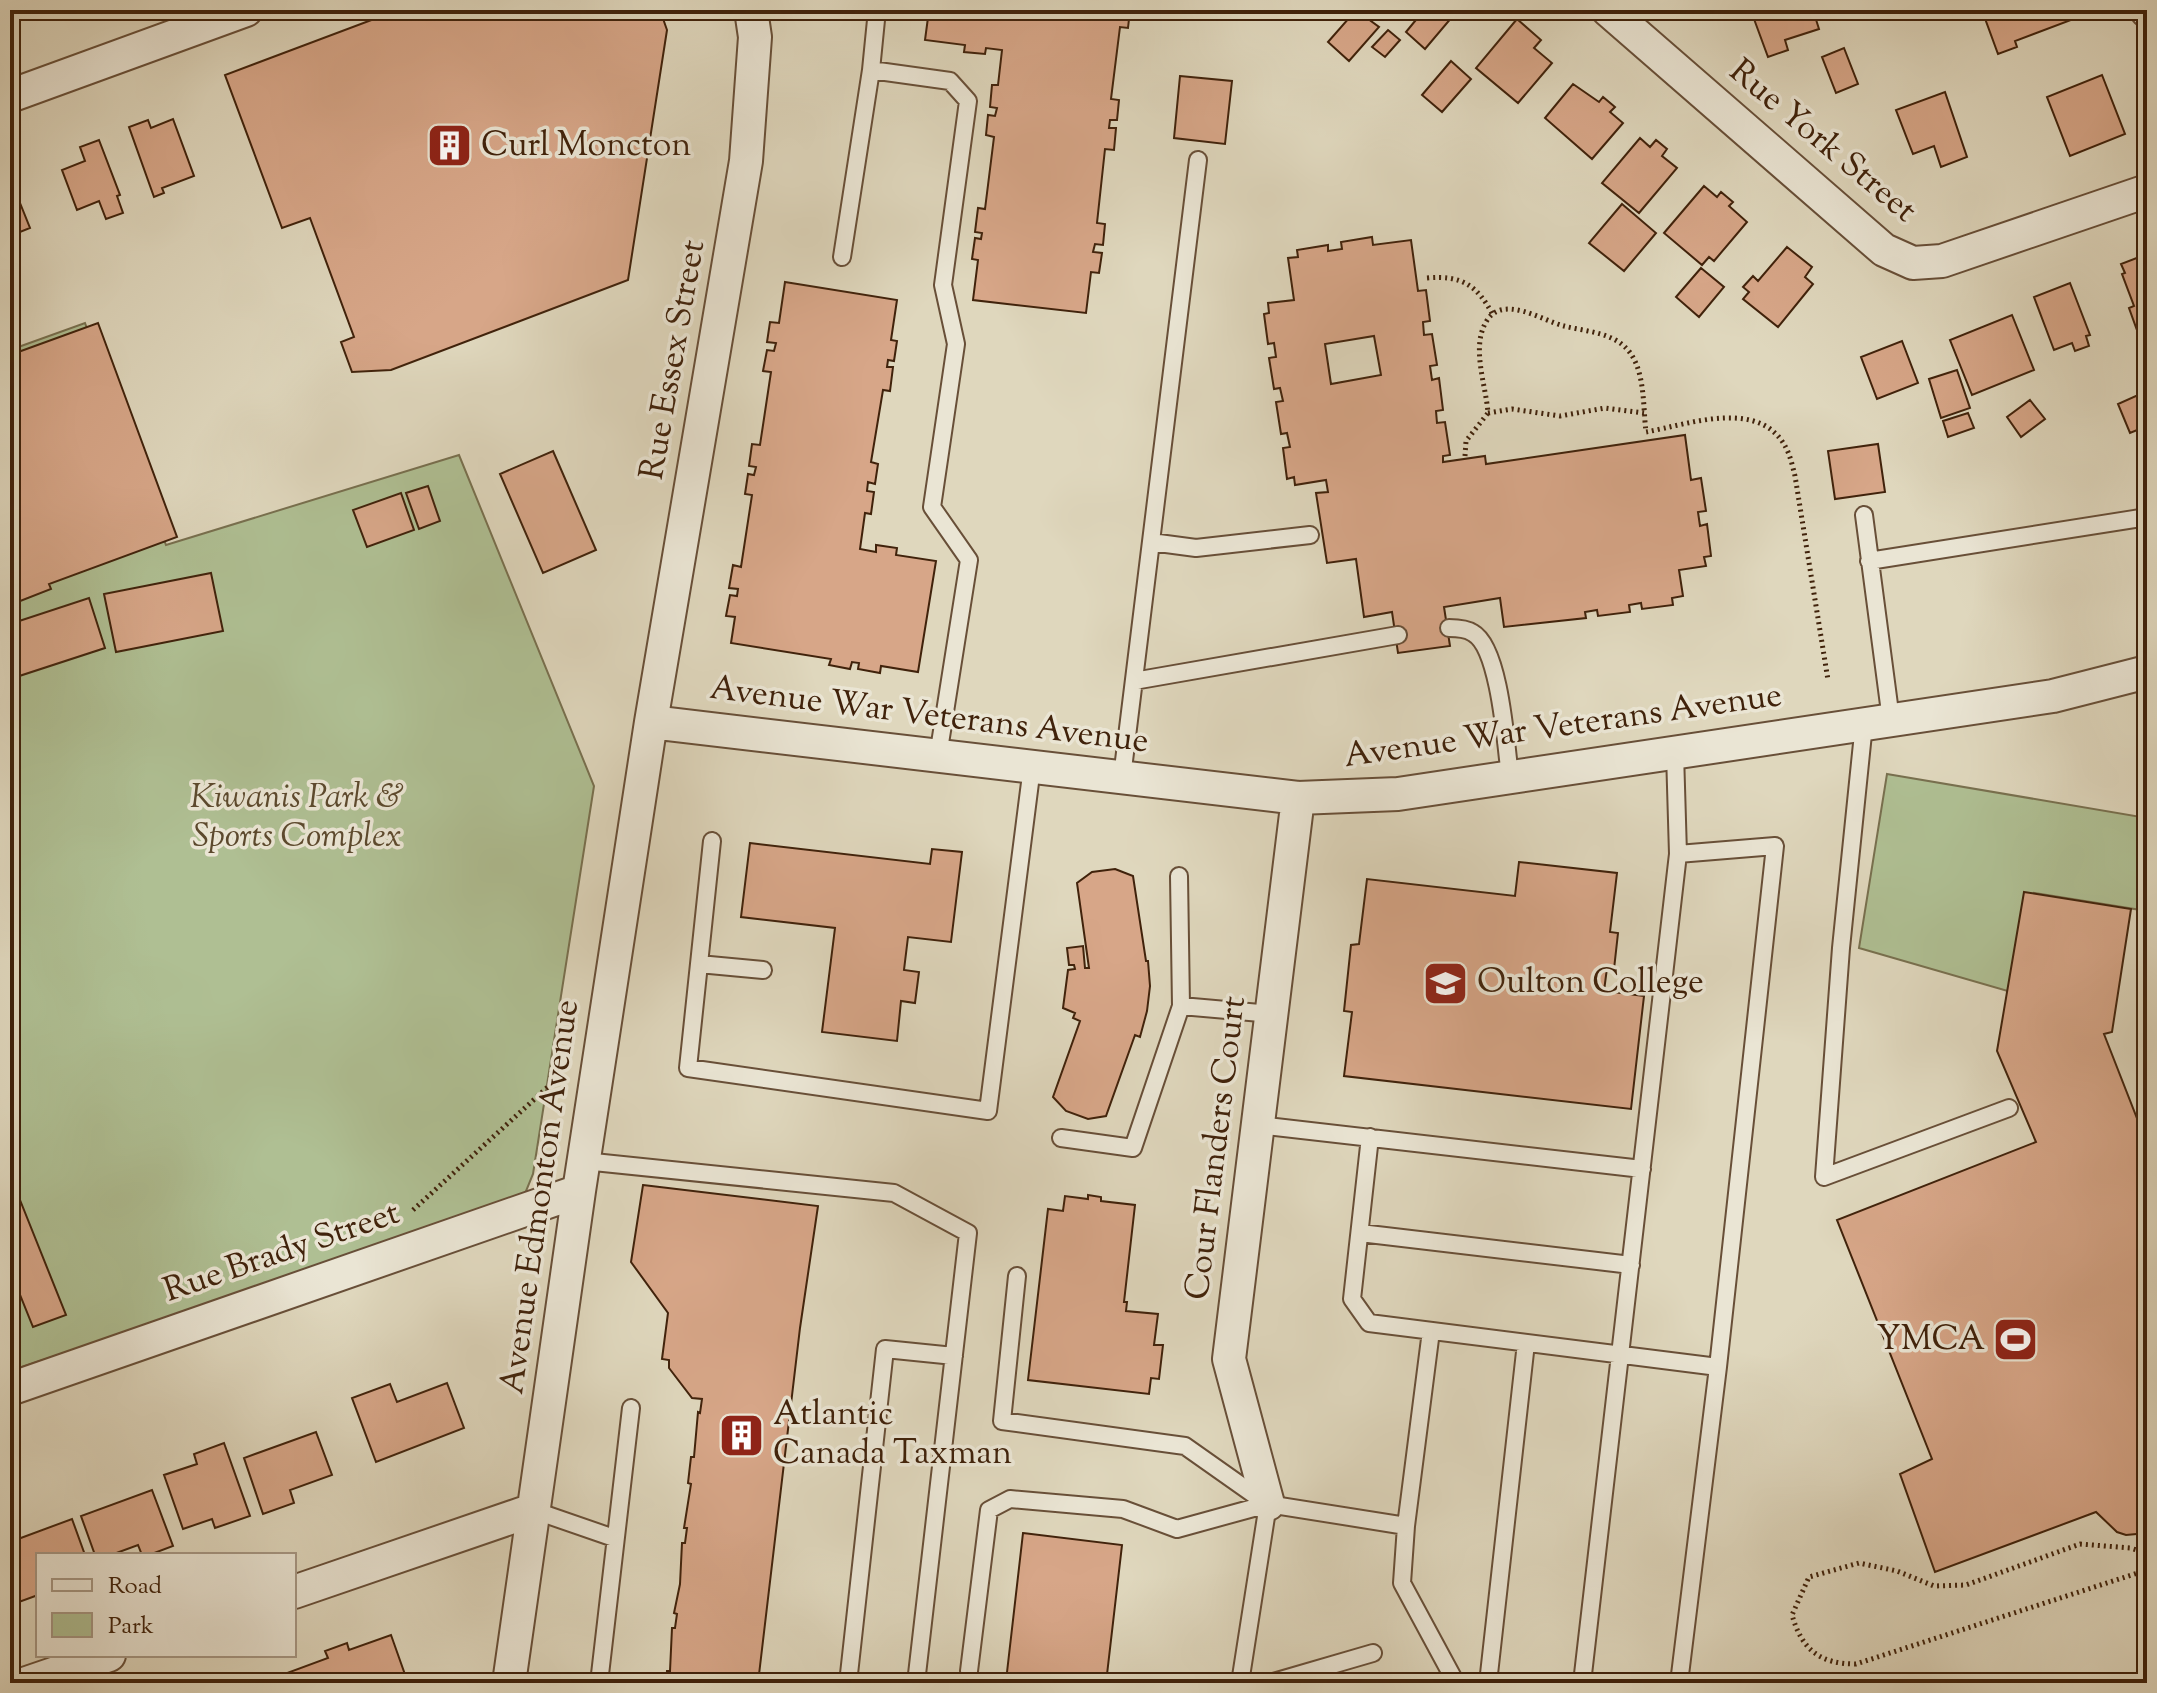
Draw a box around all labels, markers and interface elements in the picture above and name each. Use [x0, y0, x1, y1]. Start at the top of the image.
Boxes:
street label: Rue York Street [1717, 49, 1927, 235]
building icon: Curl Moncton [426, 122, 474, 170]
place label: Curl Moncton [481, 122, 691, 171]
street label: Rue Essex Street [629, 236, 719, 484]
street label: Avenue War Veterans Avenue [707, 665, 1151, 767]
street label: Avenue War Veterans Avenue [1341, 672, 1785, 782]
park label: Kiwanis Park & Sports Complex [190, 774, 404, 862]
school or university icon: Oulton College [1422, 959, 1470, 1007]
place label: Oulton College [1477, 959, 1704, 1008]
street label: Cour Flanders Court [1174, 993, 1260, 1303]
street label: Avenue Edmonton Avenue [489, 997, 593, 1397]
street label: Rue Brady Street [158, 1190, 407, 1316]
place label: YMCA [1877, 1316, 1985, 1365]
sports icon: YMCA [1992, 1316, 2040, 1364]
place label: Atlantic Canada Taxman [773, 1391, 1012, 1479]
building icon: Atlantic Canada Taxman [718, 1411, 766, 1459]
legend [36, 1553, 296, 1657]
text: Road [108, 1570, 162, 1604]
text: Park [108, 1610, 154, 1644]

